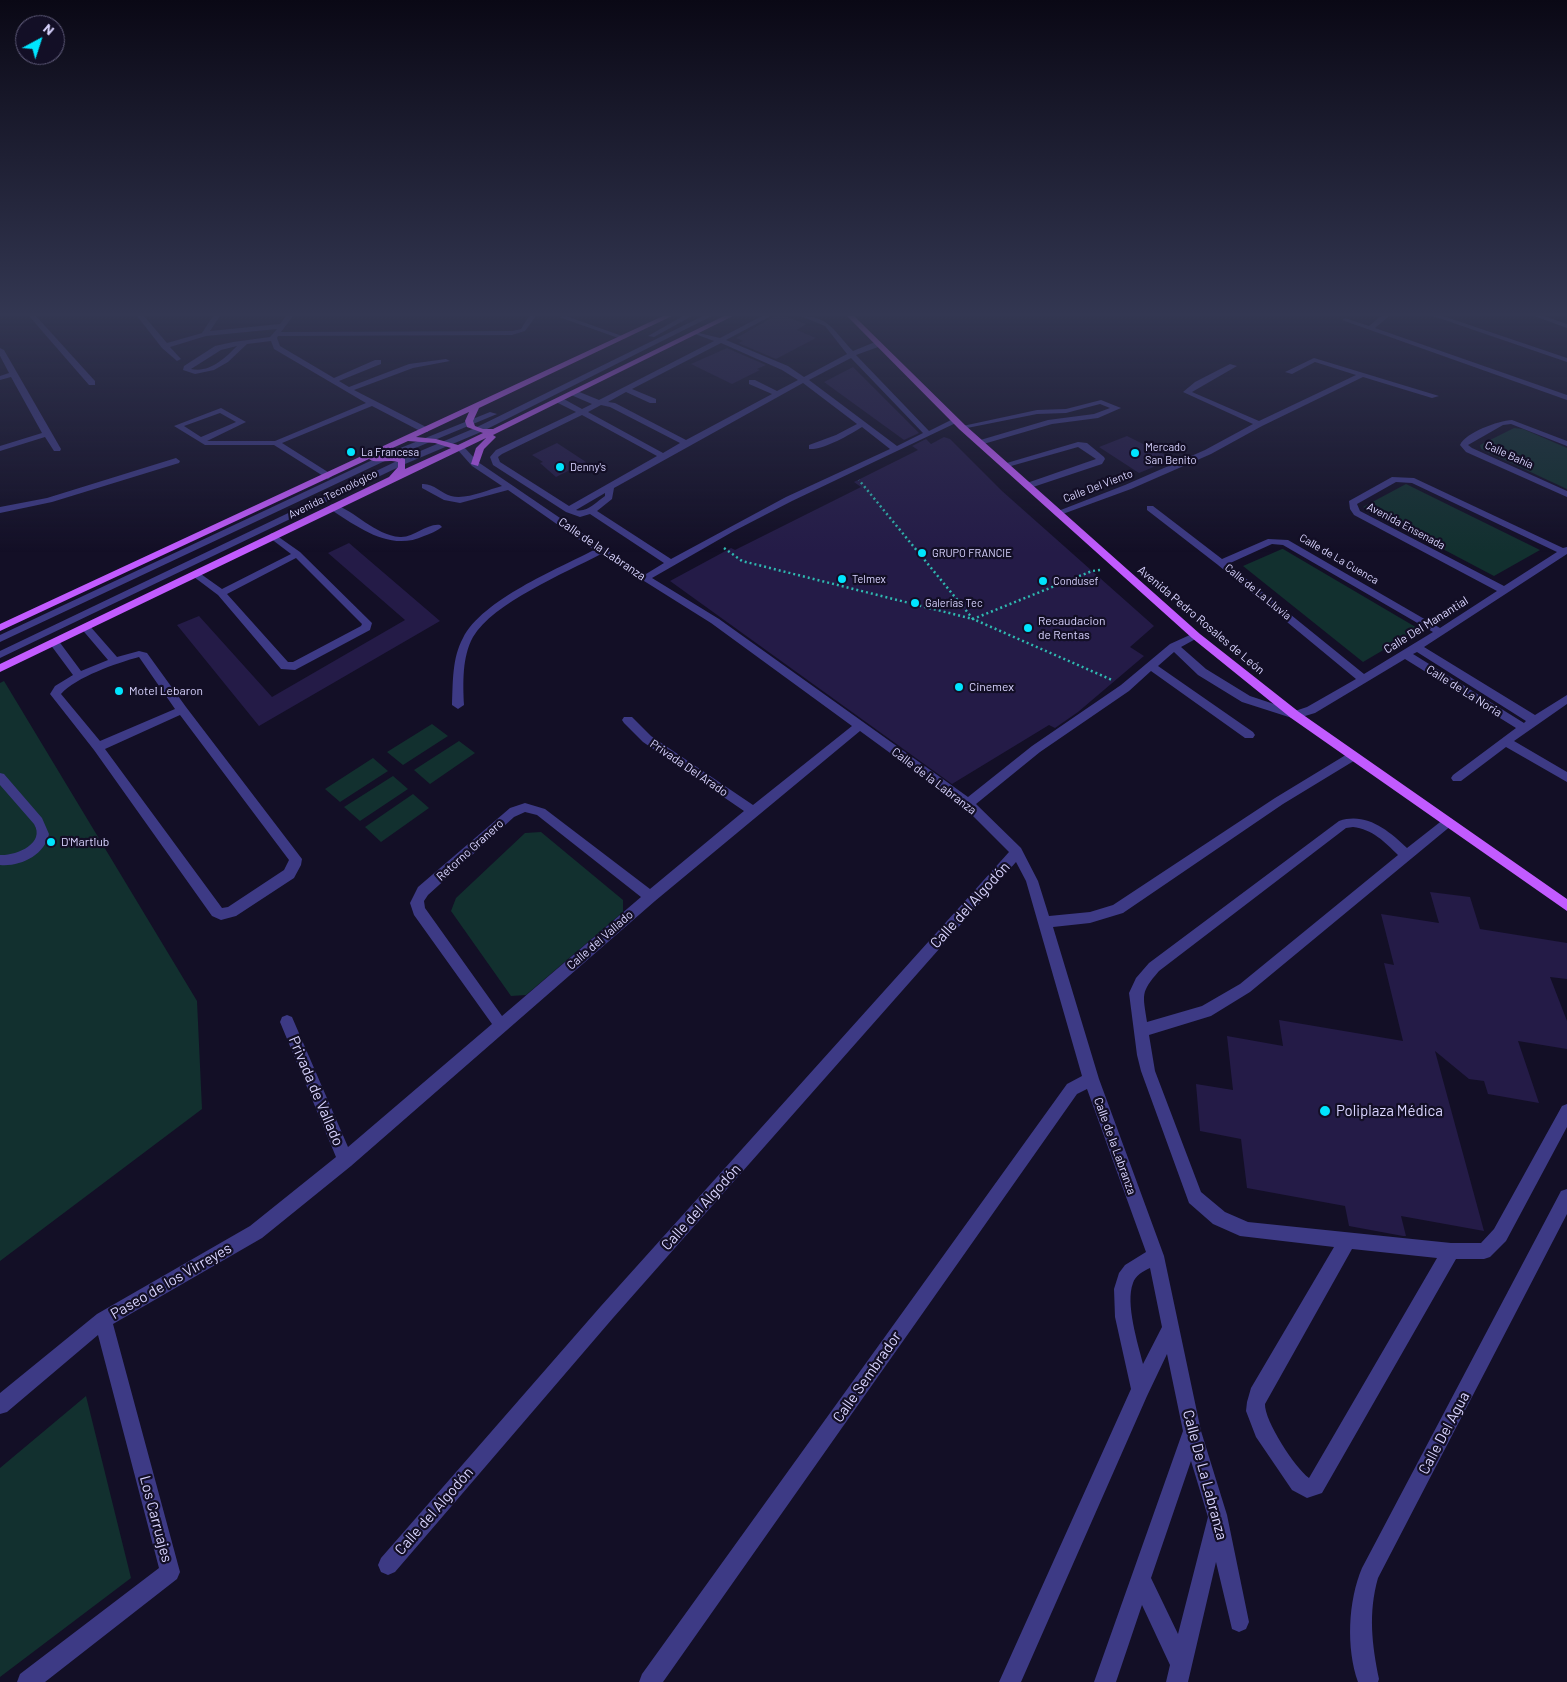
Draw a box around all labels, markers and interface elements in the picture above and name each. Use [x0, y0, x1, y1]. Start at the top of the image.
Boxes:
north arrow [15, 15, 65, 65]
text: N [40, 19, 58, 38]
street label: Calle Bahía [1483, 438, 1535, 472]
place label: Mercado San Benito [1145, 440, 1196, 466]
place label: La Francesa [361, 445, 419, 459]
marker: La Francesa [345, 446, 357, 458]
marker: Mercado San Benito [1129, 447, 1141, 459]
place label: Denny's [570, 460, 606, 474]
marker: Denny's [554, 461, 566, 473]
street label: Avenida Tecnológico [286, 467, 380, 521]
street label: Calle Del Viento [1061, 467, 1135, 505]
street label: Avenida Ensenada [1365, 500, 1447, 552]
street label: Calle de la Labranza [556, 514, 648, 584]
street label: Calle de La Cuenca [1297, 531, 1381, 587]
place label: GRUPO FRANCIE [932, 546, 1012, 560]
marker: GRUPO FRANCIE [916, 547, 928, 559]
street label: Calle de La Lluvia [1222, 561, 1294, 623]
street label: Avenida Pedro Rosales de León [1135, 563, 1267, 677]
place label: Telmex [852, 572, 886, 586]
marker: Telmex [836, 573, 848, 585]
place label: Condusef [1053, 574, 1098, 588]
marker: Condusef [1037, 575, 1049, 587]
street label: Calle Del Manantial [1381, 593, 1471, 657]
place label: Galerias Tec [925, 596, 983, 610]
marker: Galerias Tec [909, 597, 921, 609]
place label: Recaudacion de Rentas [1038, 614, 1105, 642]
marker: Recaudacion de Rentas [1022, 622, 1034, 634]
street label: Calle de La Noria [1423, 662, 1505, 720]
place label: Cinemex [969, 680, 1014, 694]
marker: Cinemex [953, 681, 965, 693]
place label: Motel Lebaron [129, 684, 203, 698]
marker: Motel Lebaron [113, 685, 125, 697]
street label: Privada Del Arado [647, 737, 731, 799]
street label: Calle de la Labranza [889, 744, 979, 818]
street label: Retorno Granero [433, 816, 507, 884]
place label: D'Martlub [61, 835, 109, 849]
marker: D'Martlub [45, 836, 57, 848]
street label: Calle del Algodón [926, 858, 1014, 952]
street label: Calle del Vallado [564, 907, 636, 973]
street label: Privada de Vallado [285, 1033, 347, 1149]
street label: Calle de la Labranza [1091, 1096, 1139, 1196]
place label: Poliplaza Médica [1336, 1102, 1443, 1120]
marker: Poliplaza Médica [1318, 1104, 1332, 1118]
street label: Calle del Algodón [657, 1160, 745, 1254]
street label: Paseo de los Virreyes [107, 1239, 235, 1323]
street label: Calle Sembrador [829, 1328, 905, 1426]
street label: Calle Del Agua [1415, 1389, 1473, 1477]
street label: Calle De La Labranza [1179, 1408, 1231, 1542]
street label: Calle del Algodón [391, 1463, 477, 1559]
street label: Los Carruajes [136, 1474, 176, 1564]

